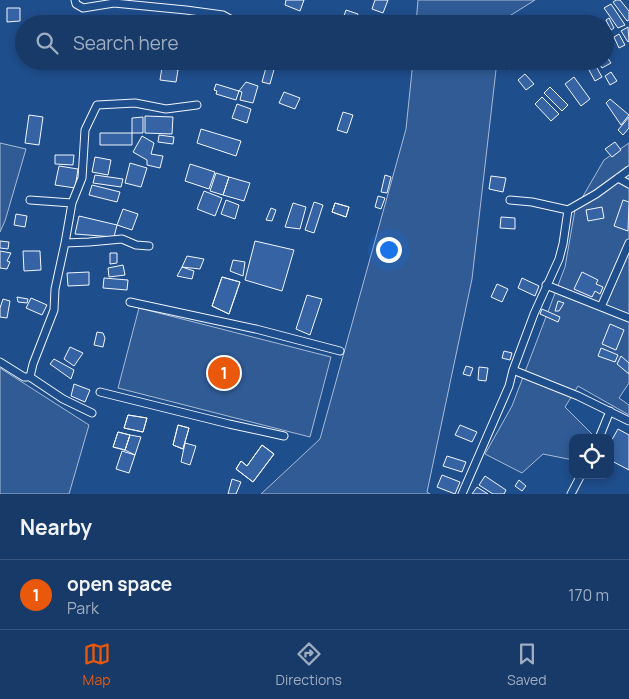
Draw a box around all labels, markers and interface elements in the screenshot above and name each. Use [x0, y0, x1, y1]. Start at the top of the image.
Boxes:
search box [15, 15, 614, 70]
icon: search [33, 29, 61, 57]
text: Search here [73, 30, 179, 56]
your location [376, 237, 402, 263]
pin: 1 [208, 354, 240, 392]
map controls [569, 434, 614, 479]
button: locate [569, 434, 614, 479]
text: Nearby [20, 513, 92, 541]
text: open space [67, 571, 172, 597]
text: 1 [32, 584, 40, 606]
text: 170 m [568, 584, 609, 606]
text: Park [67, 597, 99, 619]
tab: Map [83, 640, 111, 689]
tab: Directions [276, 640, 342, 689]
tab: Saved [507, 640, 546, 689]

